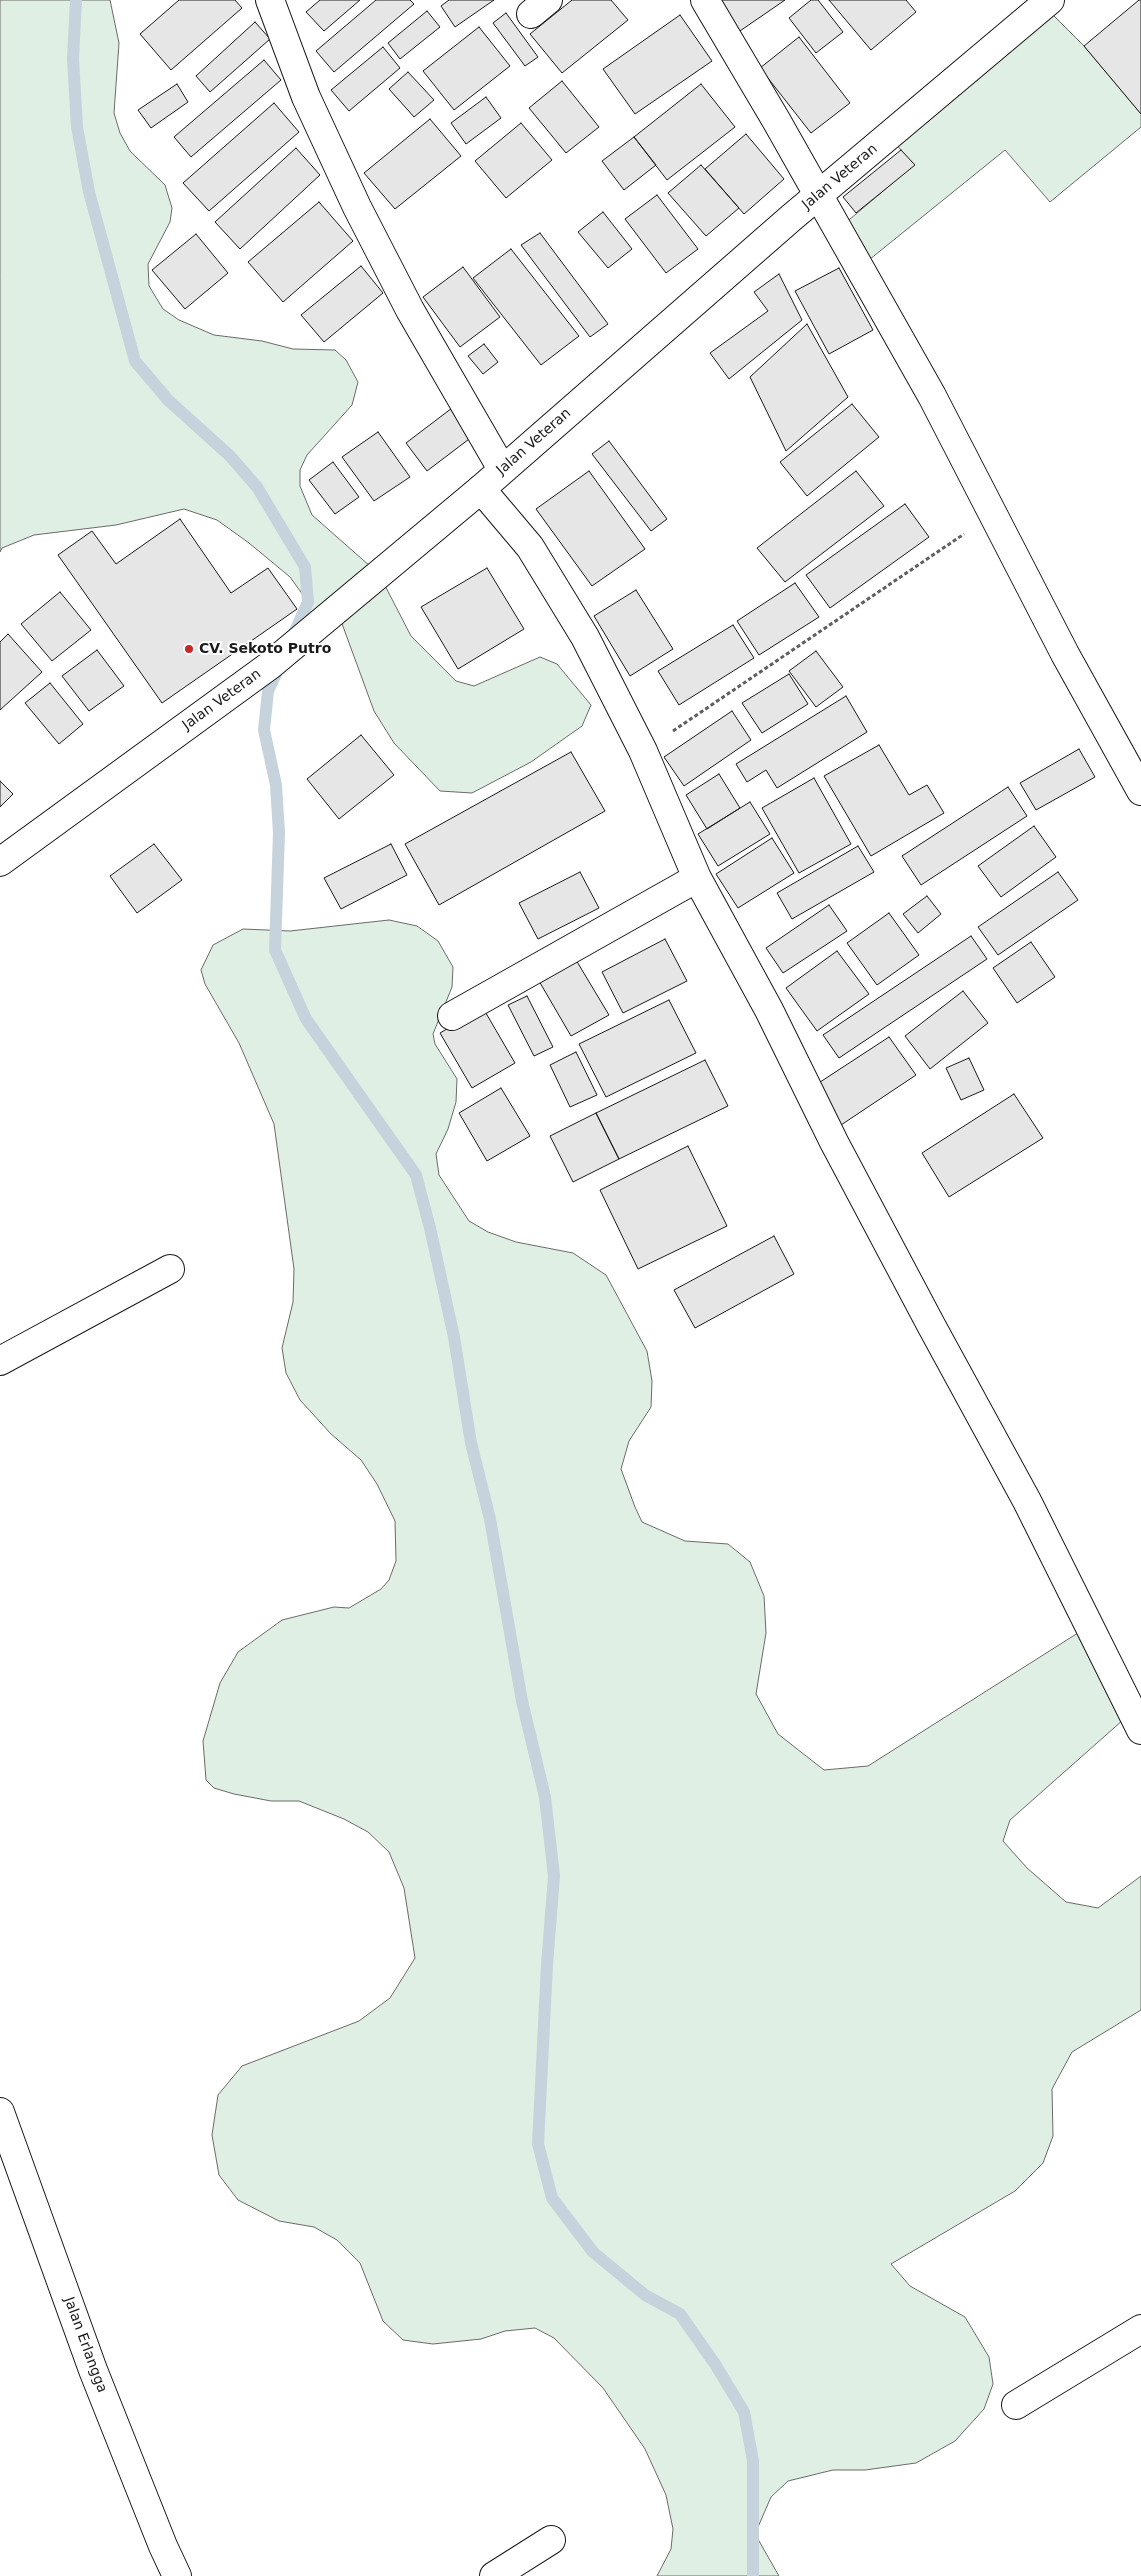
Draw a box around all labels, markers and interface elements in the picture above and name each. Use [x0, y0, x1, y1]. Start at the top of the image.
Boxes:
street label: Jalan Veteran [799, 141, 881, 213]
street label: Jalan Veteran [493, 405, 575, 479]
place label: CV. Sekoto Putro [199, 641, 331, 657]
marker: CV. Sekoto Putro [183, 643, 195, 655]
street label: Jalan Veteran [179, 666, 265, 734]
street label: Jalan Erlangga [60, 2295, 110, 2395]

